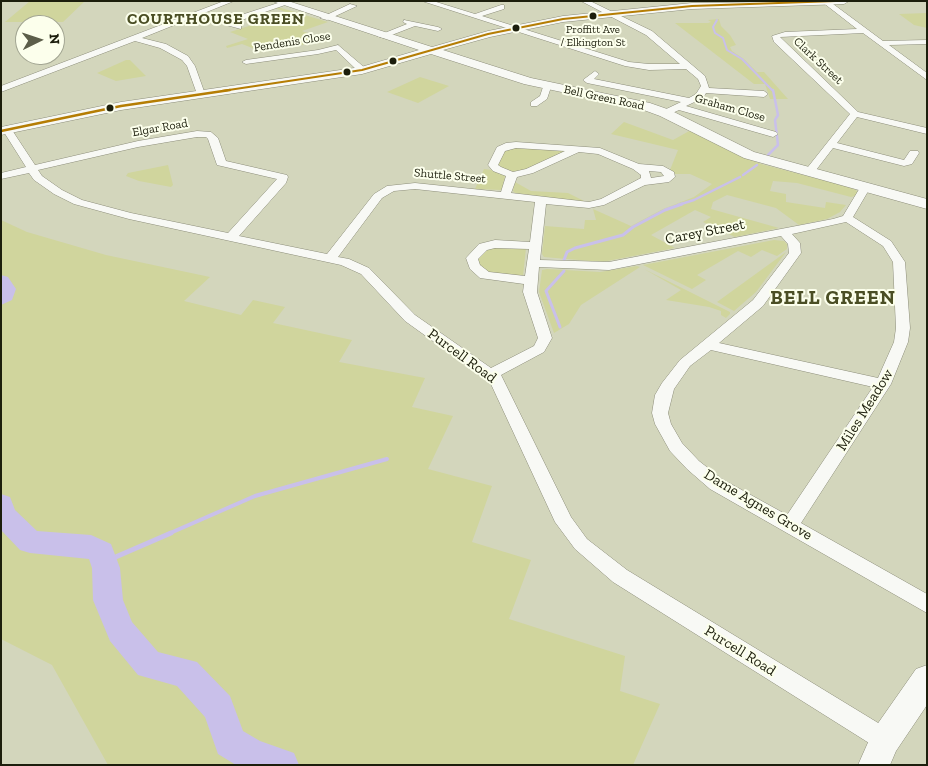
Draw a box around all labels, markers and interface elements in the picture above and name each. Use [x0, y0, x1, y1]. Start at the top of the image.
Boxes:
district label: COURTHOUSE GREEN [125, 9, 307, 29]
marker: Proffitt Ave / Elkington St [588, 11, 598, 21]
north arrow [15, 15, 65, 65]
unlabelled marker [511, 23, 521, 33]
place label: Proffitt Ave / Elkington St [560, 23, 626, 49]
street label: Pendenis Close [253, 29, 331, 55]
text: N [46, 33, 63, 45]
street label: Clark Street [790, 34, 846, 88]
unlabelled marker [388, 56, 398, 66]
unlabelled marker [342, 67, 352, 77]
street label: Bell Green Road [562, 82, 646, 114]
street label: Graham Close [693, 91, 767, 125]
unlabelled marker [105, 103, 115, 113]
street label: Elgar Road [131, 116, 189, 140]
street label: Shuttle Street [414, 166, 486, 186]
street label: Carey Street [664, 215, 746, 249]
district label: BELL GREEN [769, 286, 897, 310]
street label: Purcell Road [424, 325, 500, 387]
street label: Miles Meadow [833, 366, 897, 454]
street label: Dame Agnes Grove [701, 466, 815, 544]
street label: Purcell Road [701, 622, 779, 680]

